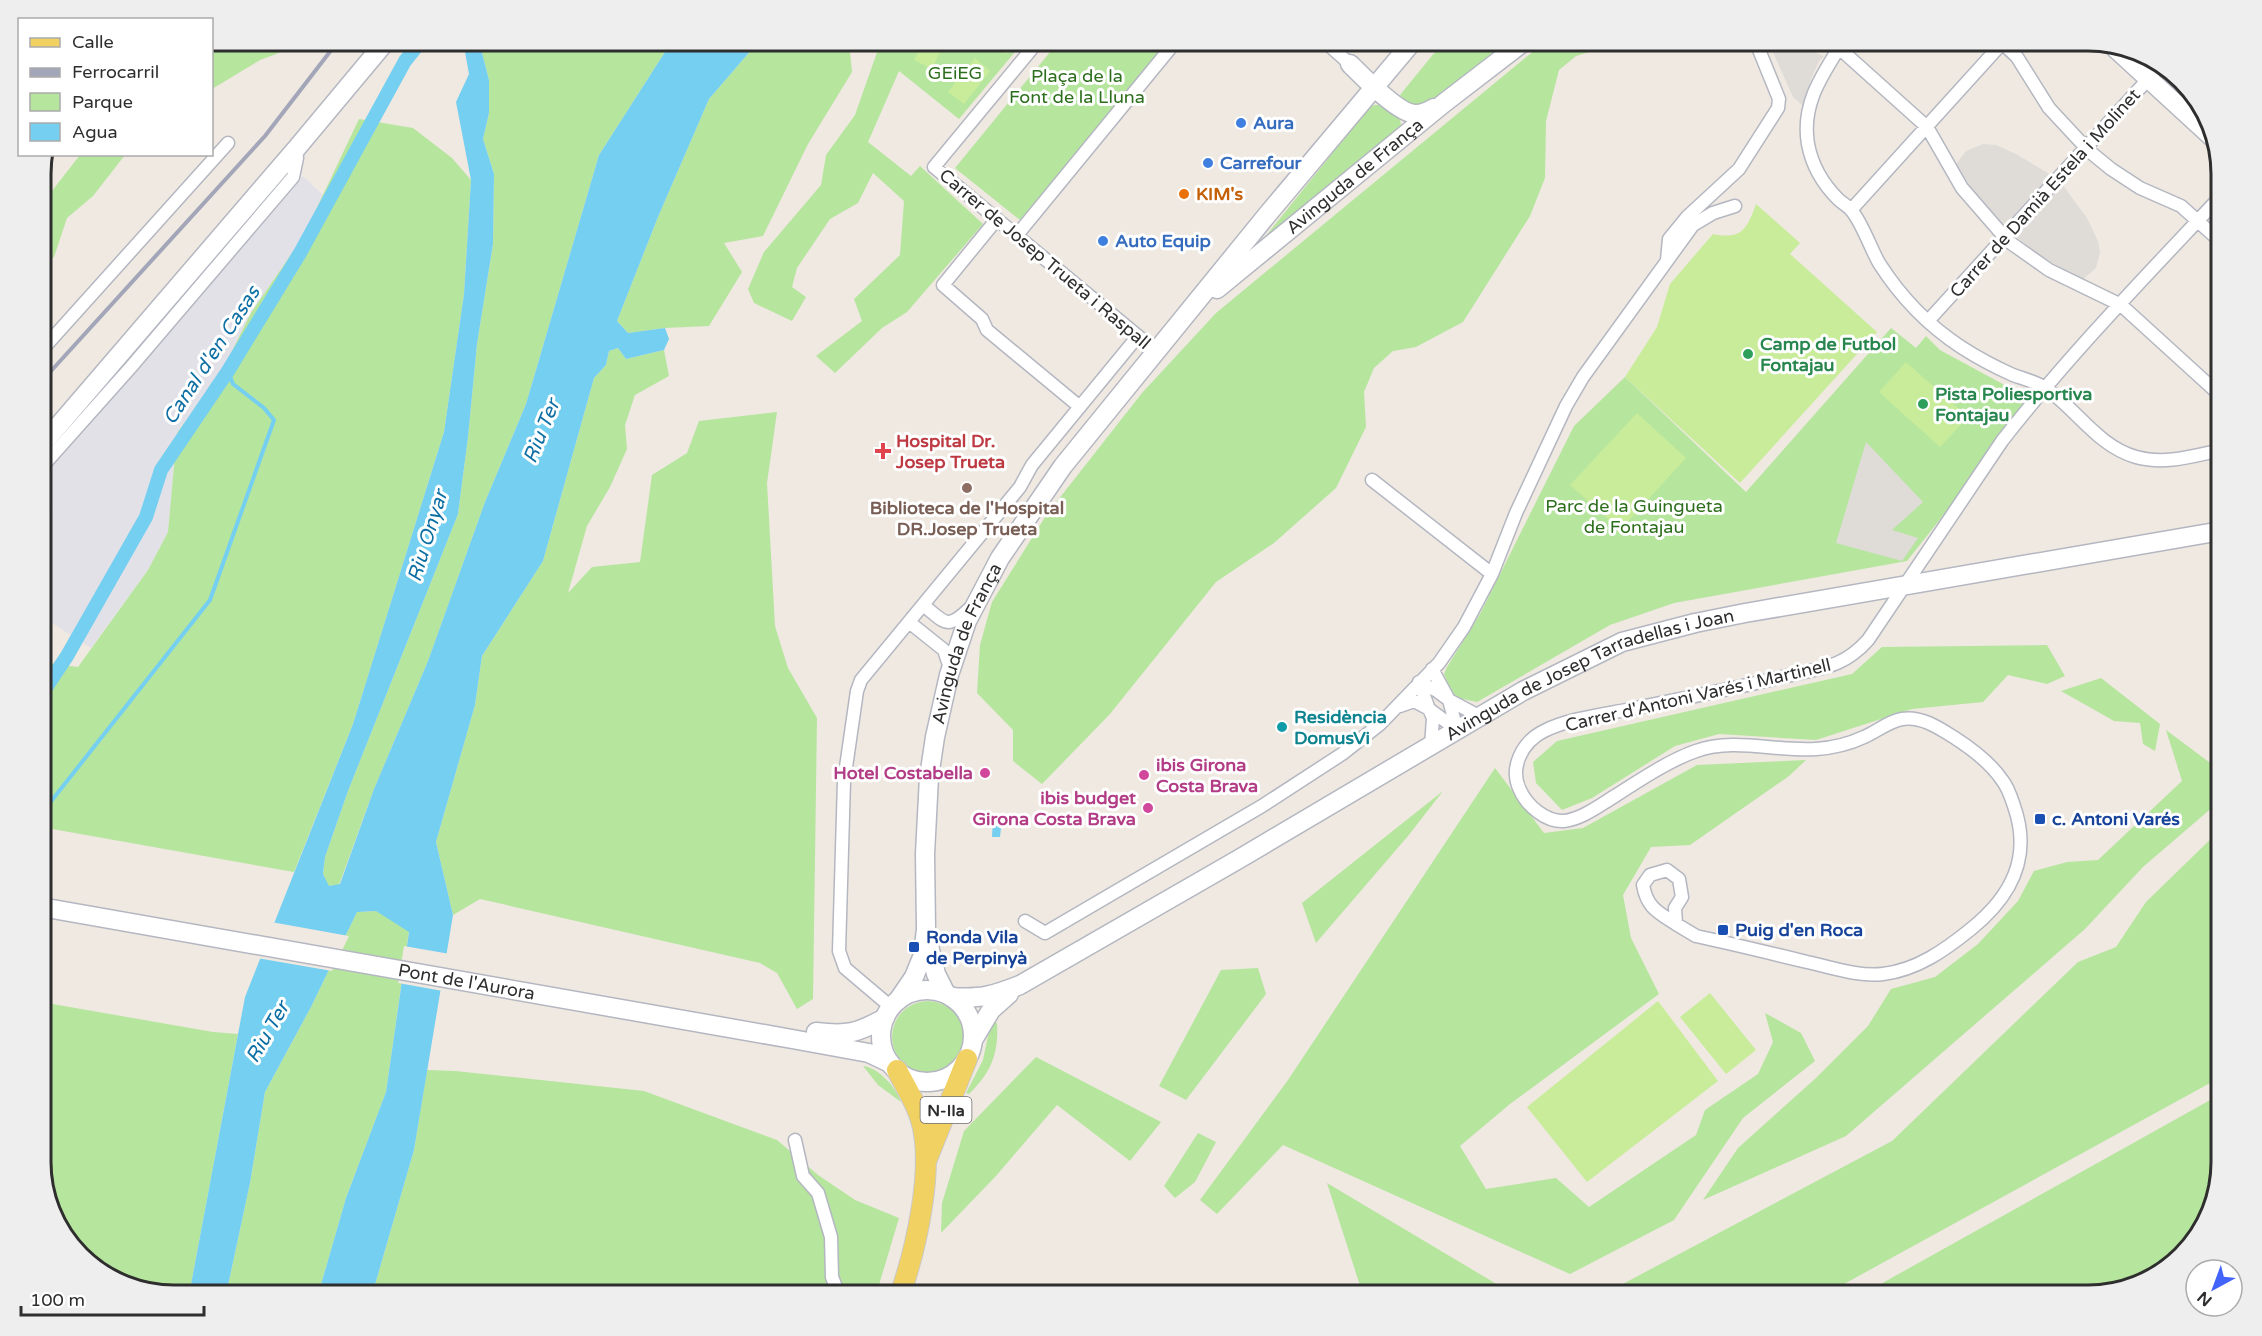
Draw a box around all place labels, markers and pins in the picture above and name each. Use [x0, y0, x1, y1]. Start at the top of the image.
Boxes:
place label: Aura [1253, 112, 1294, 134]
marker: Aura [1234, 116, 1248, 130]
place label: Carrefour [1220, 152, 1303, 174]
marker: Carrefour [1201, 156, 1215, 170]
place label: KIM's [1196, 183, 1244, 205]
marker: KIM's [1177, 187, 1191, 201]
place label: Auto Equip [1115, 230, 1211, 252]
marker: Auto Equip [1096, 234, 1110, 248]
place label: Camp de Futbol Fontajau [1760, 333, 1896, 376]
marker: Camp de Futbol Fontajau [1741, 347, 1755, 361]
place label: Pista Poliesportiva Fontajau [1935, 383, 2092, 426]
marker: Pista Poliesportiva Fontajau [1916, 397, 1930, 411]
place label: Hospital Dr. Josep Trueta [895, 430, 1005, 473]
marker: Hospital Dr. Josep Trueta [874, 442, 892, 460]
marker: Biblioteca de l'Hospital DR.Josep Trueta [960, 481, 974, 495]
place label: Biblioteca de l'Hospital DR.Josep Trueta [870, 497, 1064, 540]
place label: Residència DomusVi [1294, 706, 1387, 749]
marker: Residència DomusVi [1275, 720, 1289, 734]
place label: ibis Girona Costa Brava [1156, 754, 1258, 797]
place label: Hotel Costabella [833, 762, 973, 784]
marker: Hotel Costabella [978, 766, 992, 780]
marker: ibis Girona Costa Brava [1137, 768, 1151, 782]
place label: ibis budget Girona Costa Brava [972, 787, 1136, 830]
marker: ibis budget Girona Costa Brava [1141, 801, 1155, 815]
place label: c. Antoni Varés [2052, 808, 2180, 830]
marker: c. Antoni Varés [2033, 812, 2047, 826]
place label: Puig d'en Roca [1735, 919, 1863, 941]
marker: Puig d'en Roca [1716, 923, 1730, 937]
place label: Ronda Vila de Perpinyà [926, 926, 1027, 969]
marker: Ronda Vila de Perpinyà [907, 940, 921, 954]

